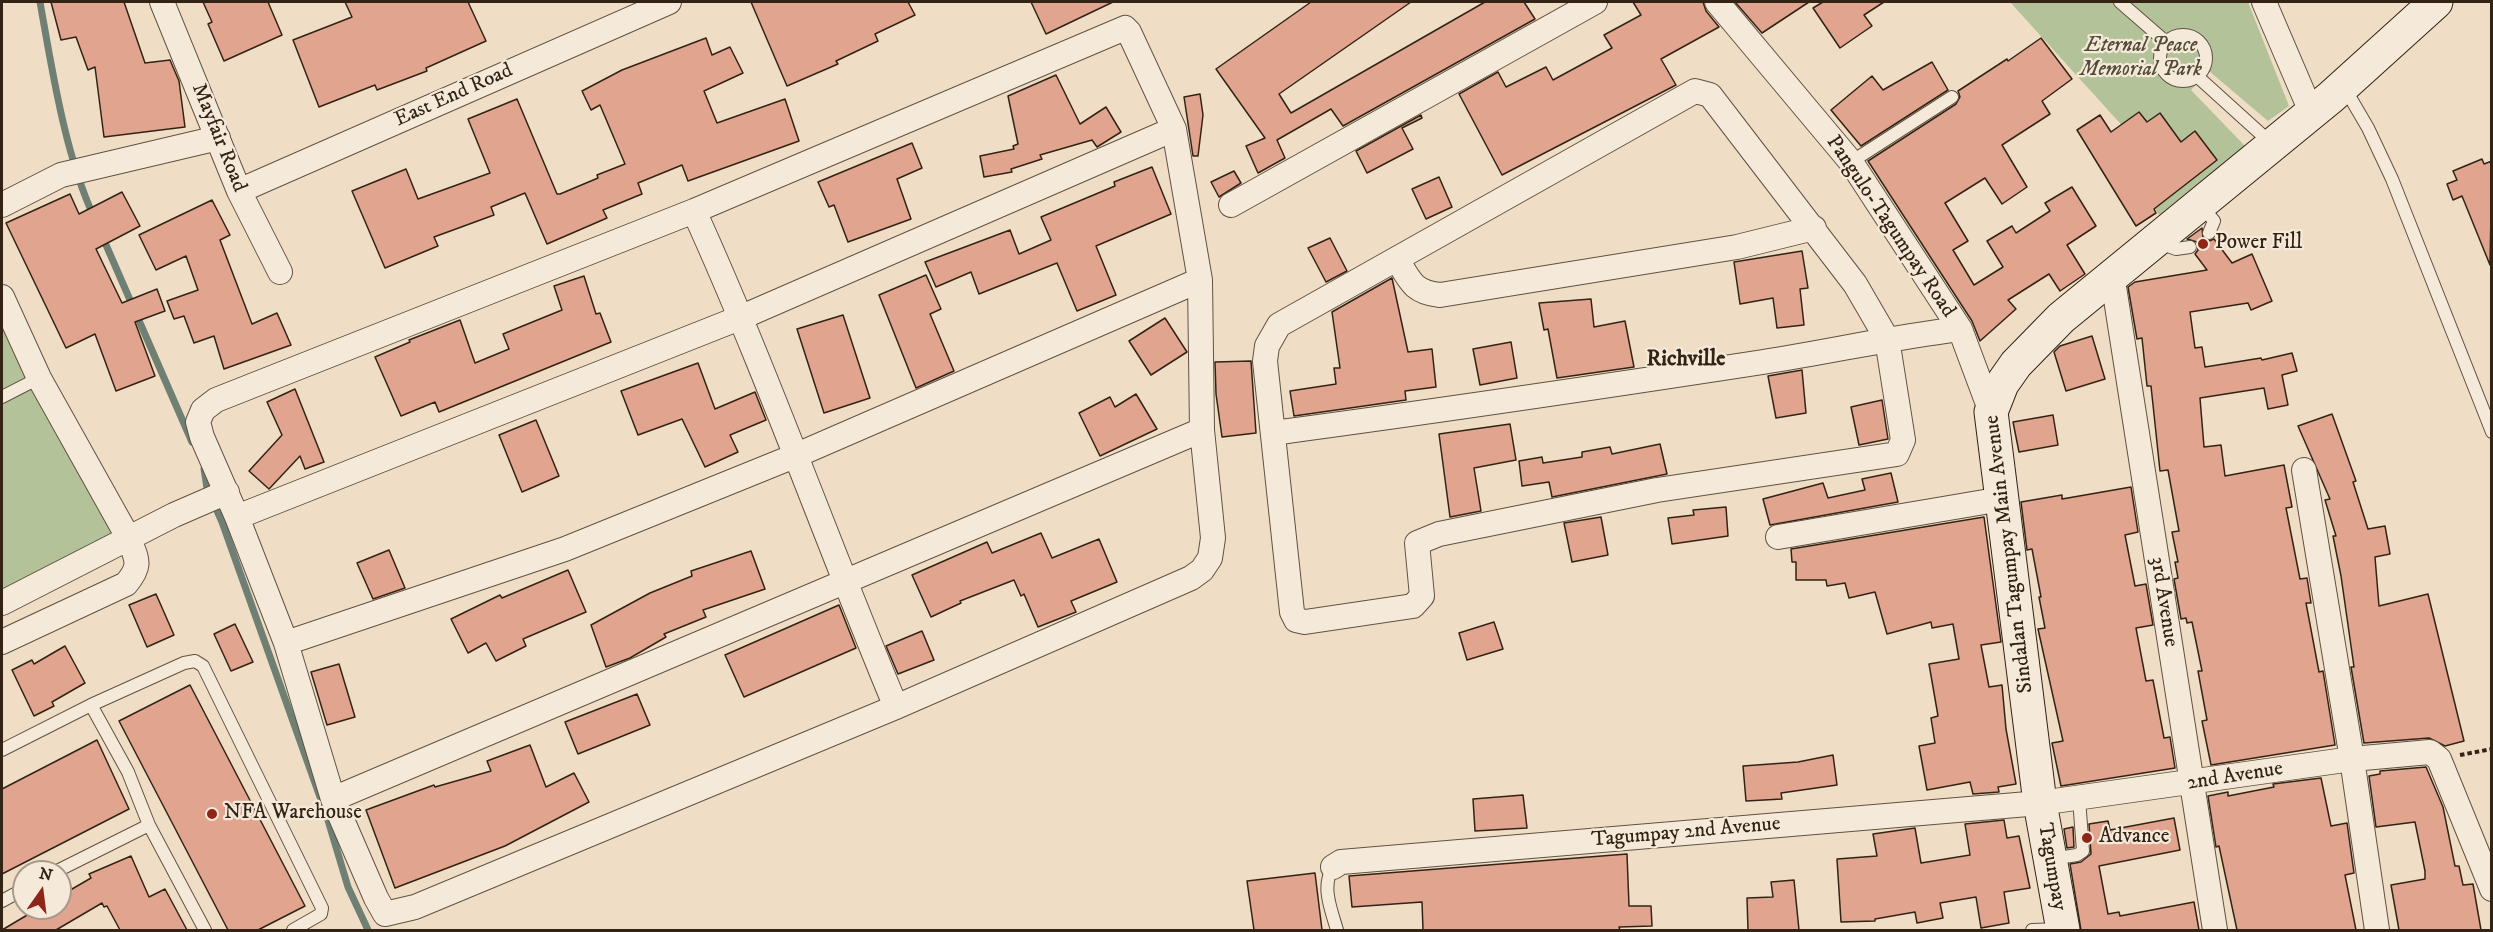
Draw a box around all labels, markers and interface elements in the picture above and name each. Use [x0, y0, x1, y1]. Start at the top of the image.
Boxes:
park label: Eternal Peace Memorial Park [2080, 34, 2202, 84]
street label: East End Road [391, 59, 517, 133]
street label: Mayfair Road [185, 80, 251, 196]
street label: Pangulo-Tagumpay Road [1820, 131, 1960, 323]
place label: Power Fill [2215, 231, 2302, 257]
marker: Power Fill [2196, 237, 2210, 251]
district label: Richville [1647, 347, 1725, 373]
street label: Sindalan Tagumpay Main Avenue [1980, 414, 2040, 694]
street label: 3rd Avenue [2143, 555, 2183, 649]
street label: 2nd Avenue [2185, 757, 2285, 797]
place label: NFA Warehouse [224, 801, 362, 827]
marker: NFA Warehouse [205, 807, 219, 821]
street label: Tagumpay 2nd Avenue [1590, 812, 1782, 854]
street label: Tagumpay [2031, 821, 2071, 913]
place label: Advance [2099, 825, 2170, 851]
marker: Advance [2080, 831, 2094, 845]
north arrow [12, 860, 72, 920]
text: N [37, 863, 55, 886]

